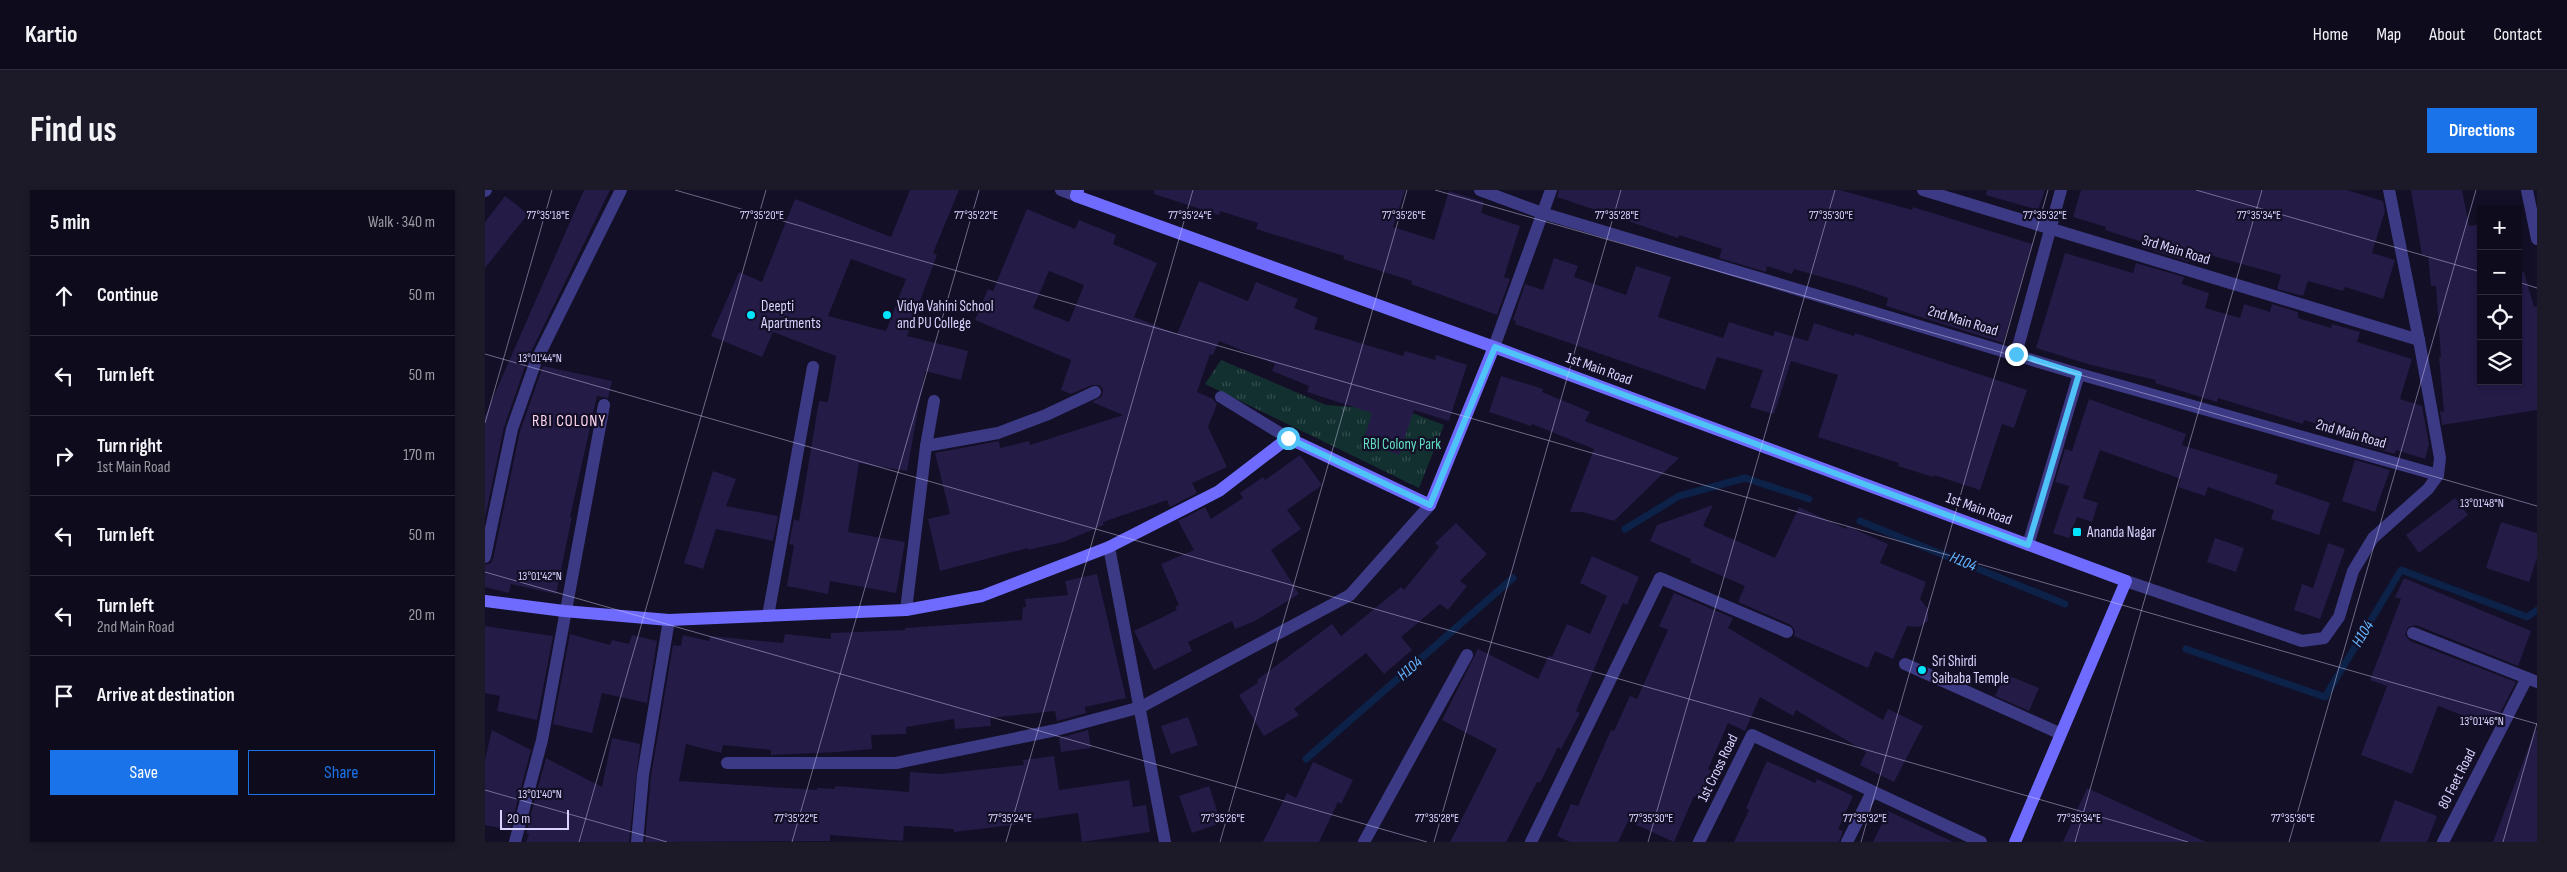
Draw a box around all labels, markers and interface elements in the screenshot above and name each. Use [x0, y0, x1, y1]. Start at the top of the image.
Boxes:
text: Kartio [25, 20, 77, 49]
text: Home [2313, 24, 2348, 45]
text: Map [2376, 24, 2401, 45]
text: About [2429, 24, 2465, 45]
text: Contact [2493, 24, 2542, 45]
button: Directions [2427, 108, 2537, 153]
text: Find us [30, 109, 117, 152]
map controls [2477, 205, 2522, 385]
button: + [2477, 205, 2522, 250]
text: 77°35'18"E [526, 208, 570, 223]
text: 77°35'20"E [740, 208, 784, 223]
text: 77°35'22"E [954, 208, 998, 223]
text: 77°35'24"E [1168, 208, 1212, 223]
text: 77°35'26"E [1382, 208, 1426, 223]
text: 77°35'28"E [1595, 208, 1639, 223]
text: 77°35'30"E [1809, 208, 1853, 223]
text: 77°35'32"E [2023, 208, 2067, 223]
text: 77°35'34"E [2237, 208, 2281, 223]
text: 5 min [50, 210, 90, 235]
text: Walk · 340 m [368, 213, 435, 232]
street label: 3rd Main Road [2140, 231, 2212, 269]
button: − [2477, 250, 2522, 295]
icon: ahead [50, 282, 78, 310]
text: Continue [97, 284, 158, 307]
text: 50 m [409, 286, 435, 305]
button: locate [2477, 295, 2522, 340]
place label: Deepti Apartments [760, 297, 821, 333]
place label: Vidya Vahini School and PU College [897, 297, 993, 333]
street label: 2nd Main Road [1926, 301, 2000, 341]
marker: Deepti Apartments [745, 309, 757, 321]
marker: Vidya Vahini School and PU College [881, 309, 893, 321]
button: layers [2477, 340, 2522, 385]
route end [2005, 343, 2028, 366]
street label: 1st Main Road [1563, 348, 1635, 390]
text: 13°01'44"N [518, 351, 562, 366]
icon: left [50, 362, 78, 390]
text: Turn left [97, 364, 154, 387]
text: 50 m [409, 366, 435, 385]
district label: RBI COLONY [532, 412, 606, 431]
street label: 2nd Main Road [2314, 415, 2388, 453]
route start [1277, 427, 1300, 450]
text: Turn right [97, 435, 162, 458]
park label: RBI Colony Park [1363, 435, 1441, 454]
icon: right [50, 442, 78, 470]
text: 170 m [403, 446, 435, 465]
text: 1st Main Road [97, 458, 170, 477]
street label: 1st Main Road [1943, 488, 2015, 530]
text: 13°01'48"N [2460, 496, 2504, 511]
icon: left [50, 522, 78, 550]
place label: Ananda Nagar [2086, 523, 2157, 542]
text: Turn left [97, 524, 154, 547]
text: 50 m [409, 526, 435, 545]
marker: Ananda Nagar [2071, 526, 2083, 538]
water label: H104 [1947, 548, 1980, 576]
text: 13°01'42"N [518, 569, 562, 584]
text: Turn left [97, 595, 154, 618]
icon: left [50, 602, 78, 630]
text: 20 m [408, 606, 435, 625]
water label: H104 [2348, 617, 2378, 650]
text: 2nd Main Road [97, 618, 174, 637]
place label: Sri Shirdi Saibaba Temple [1932, 652, 2009, 688]
water label: H104 [1394, 653, 1427, 685]
marker: Sri Shirdi Saibaba Temple [1916, 664, 1928, 676]
icon: arrive [50, 682, 78, 710]
text: Arrive at destination [97, 684, 235, 707]
text: 13°01'46"N [2460, 714, 2504, 729]
street label: 1st Cross Road [1693, 731, 1743, 805]
street label: 80 Feet Road [2434, 746, 2480, 812]
button: Save [50, 750, 238, 795]
button: Share [248, 750, 435, 795]
text: 13°01'40"N [518, 787, 562, 802]
scale bar [500, 807, 569, 830]
text: 20 m [507, 810, 530, 827]
text: 77°35'22"E [774, 811, 818, 826]
text: 77°35'24"E [988, 811, 1032, 826]
text: 77°35'26"E [1201, 811, 1245, 826]
text: 77°35'28"E [1415, 811, 1459, 826]
text: 77°35'30"E [1629, 811, 1673, 826]
text: 77°35'32"E [1843, 811, 1887, 826]
text: 77°35'34"E [2057, 811, 2101, 826]
text: 77°35'36"E [2271, 811, 2315, 826]

